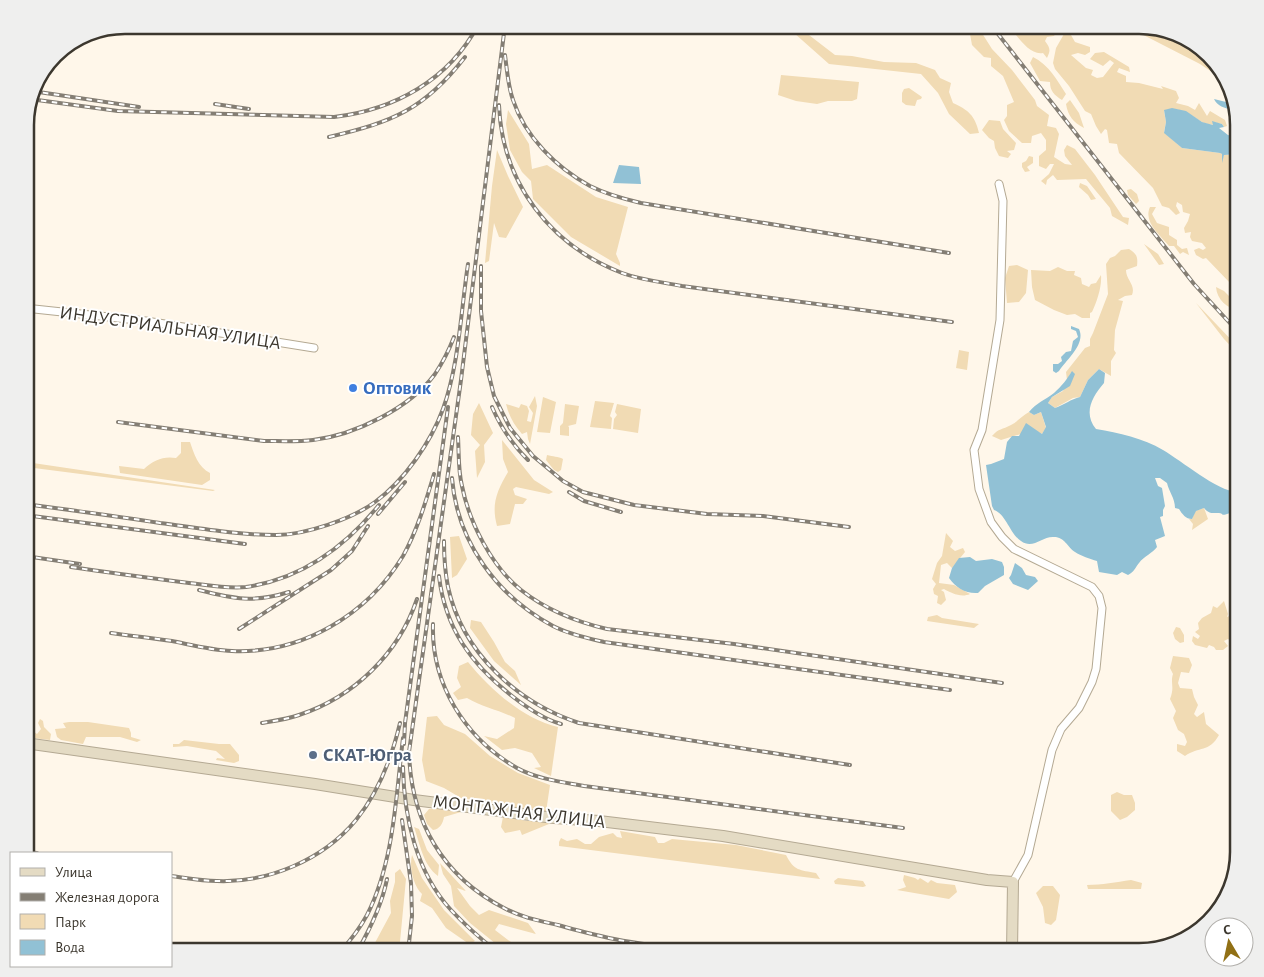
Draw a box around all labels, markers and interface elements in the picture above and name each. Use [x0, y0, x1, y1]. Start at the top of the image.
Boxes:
street label: ИНДУСТРИАЛЬНАЯ УЛИЦА [58, 303, 282, 353]
place label: Оптовик [363, 379, 432, 398]
marker: Оптовик [347, 382, 359, 394]
place label: СКАТ-Югра [323, 746, 412, 765]
marker: СКАТ-Югра [307, 749, 319, 761]
street label: МОНТАЖНАЯ УЛИЦА [432, 792, 606, 832]
legend [10, 852, 172, 967]
text: Улица [55, 865, 92, 880]
text: Железная дорога [55, 890, 160, 905]
text: Парк [55, 915, 86, 930]
north arrow [1204, 917, 1254, 967]
text: С [1222, 923, 1232, 938]
text: Вода [55, 940, 85, 955]

